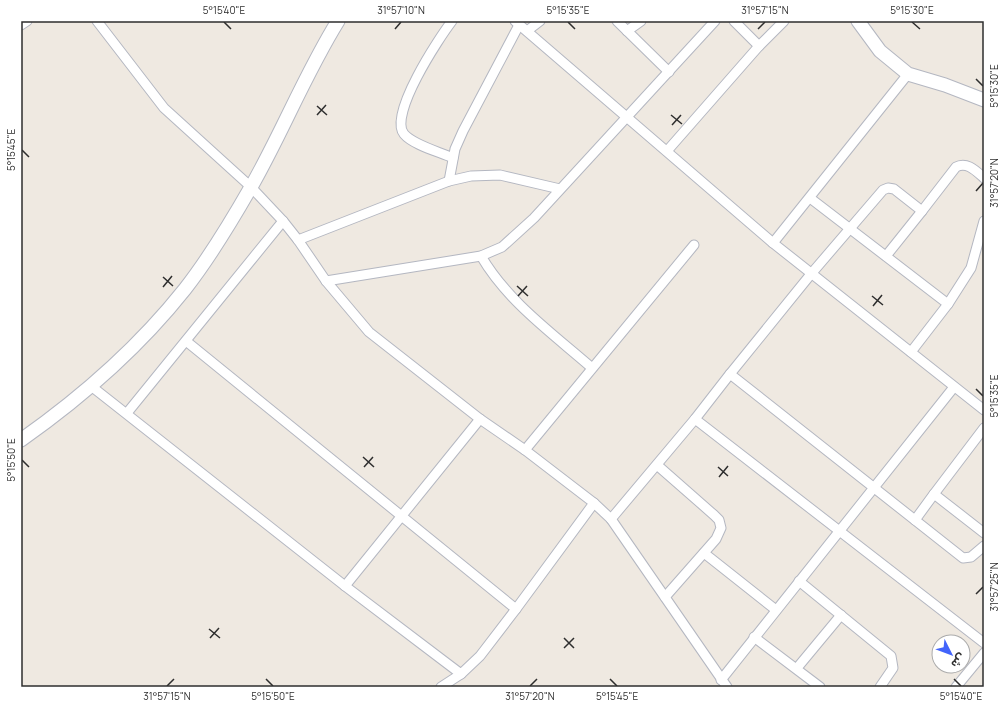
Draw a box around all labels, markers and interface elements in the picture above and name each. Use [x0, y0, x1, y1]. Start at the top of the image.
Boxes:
text: 5°15'40"E [203, 3, 246, 17]
text: 31°57'10"N [377, 3, 425, 17]
text: 5°15'35"E [546, 3, 590, 17]
text: 31°57'15"N [741, 3, 789, 17]
text: 5°15'30"E [890, 3, 934, 17]
text: 5°15'30"E [987, 64, 1001, 108]
text: 5°15'45"E [4, 129, 18, 171]
text: 31°57'20"N [987, 158, 1001, 208]
text: 5°15'35"E [987, 374, 1001, 418]
text: 5°15'50"E [4, 438, 18, 482]
text: 31°57'25"N [987, 562, 1001, 612]
north arrow [931, 634, 971, 674]
text: ش [948, 650, 969, 672]
text: 31°57'15"N [143, 689, 191, 703]
text: 5°15'50"E [251, 689, 295, 703]
text: 31°57'20"N [505, 689, 555, 703]
text: 5°15'45"E [596, 689, 638, 703]
text: 5°15'40"E [940, 689, 983, 703]

